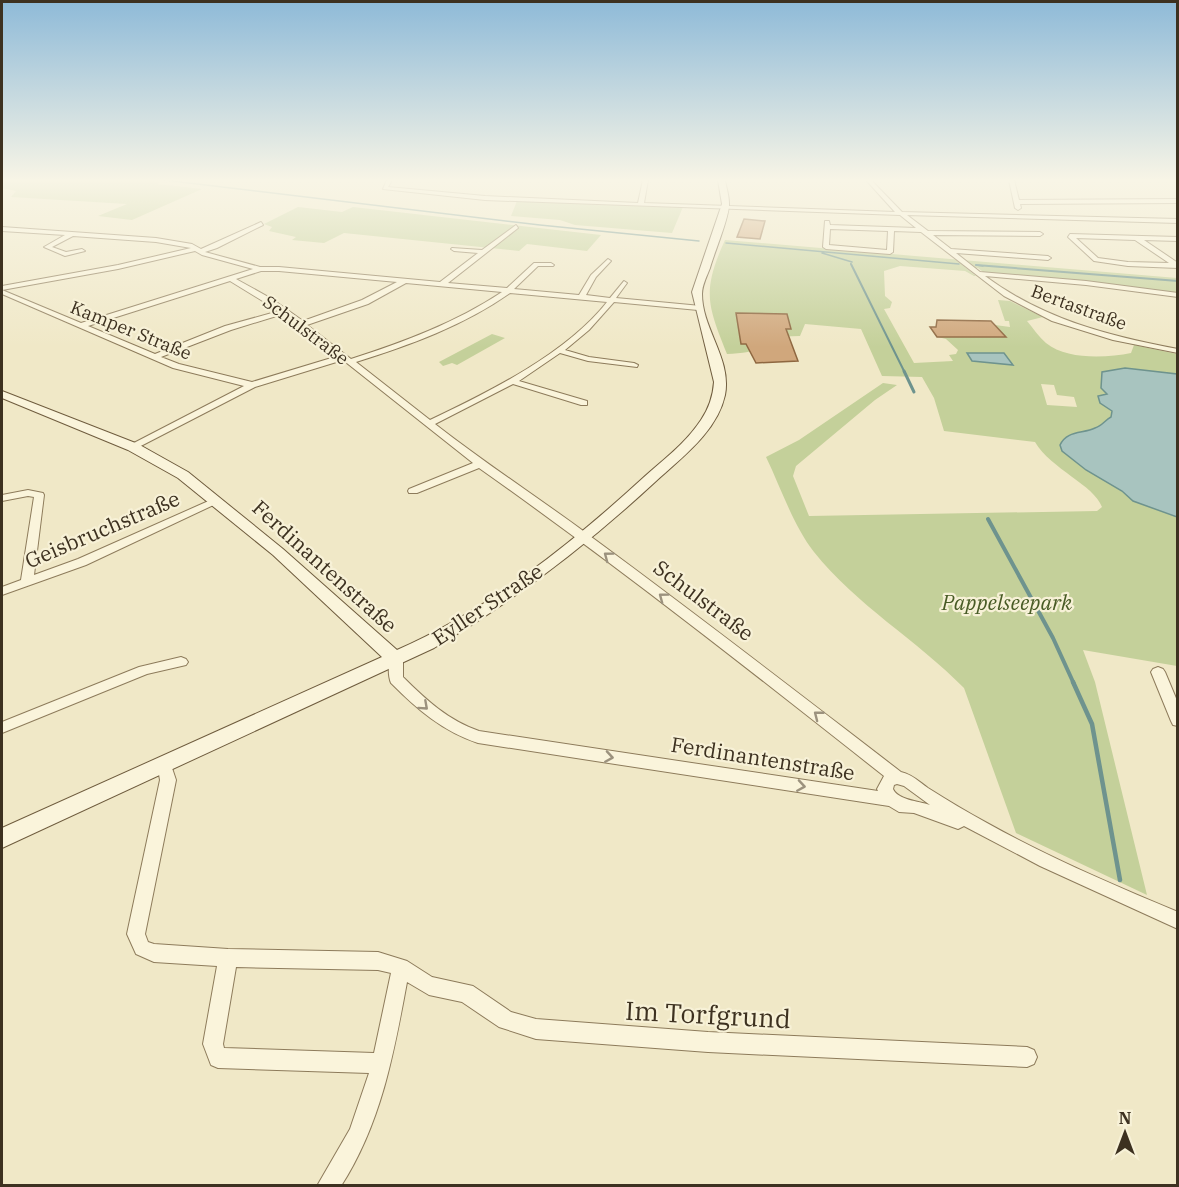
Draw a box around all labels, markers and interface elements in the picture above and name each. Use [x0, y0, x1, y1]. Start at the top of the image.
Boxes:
street label: Bertastraße [1028, 279, 1130, 335]
street label: Schulstraße [258, 290, 354, 370]
street label: Kamper Straße [67, 295, 195, 365]
street label: Geisbruchstraße [20, 484, 184, 574]
street label: Ferdinantenstraße [247, 493, 403, 639]
one-way arrow [603, 552, 614, 563]
street label: Schulstraße [648, 553, 760, 647]
street label: Eyller Straße [426, 557, 548, 651]
park label: Pappelseepark [941, 588, 1073, 616]
one-way arrow [659, 593, 670, 604]
one-way arrow [417, 699, 428, 710]
one-way arrow [814, 712, 825, 723]
street label: Ferdinantenstraße [669, 730, 857, 786]
one-way arrow [604, 750, 613, 762]
one-way arrow [796, 779, 806, 792]
street label: Im Torfgrund [624, 993, 792, 1035]
north arrow [1095, 1103, 1155, 1163]
text: N [1119, 1108, 1131, 1128]

